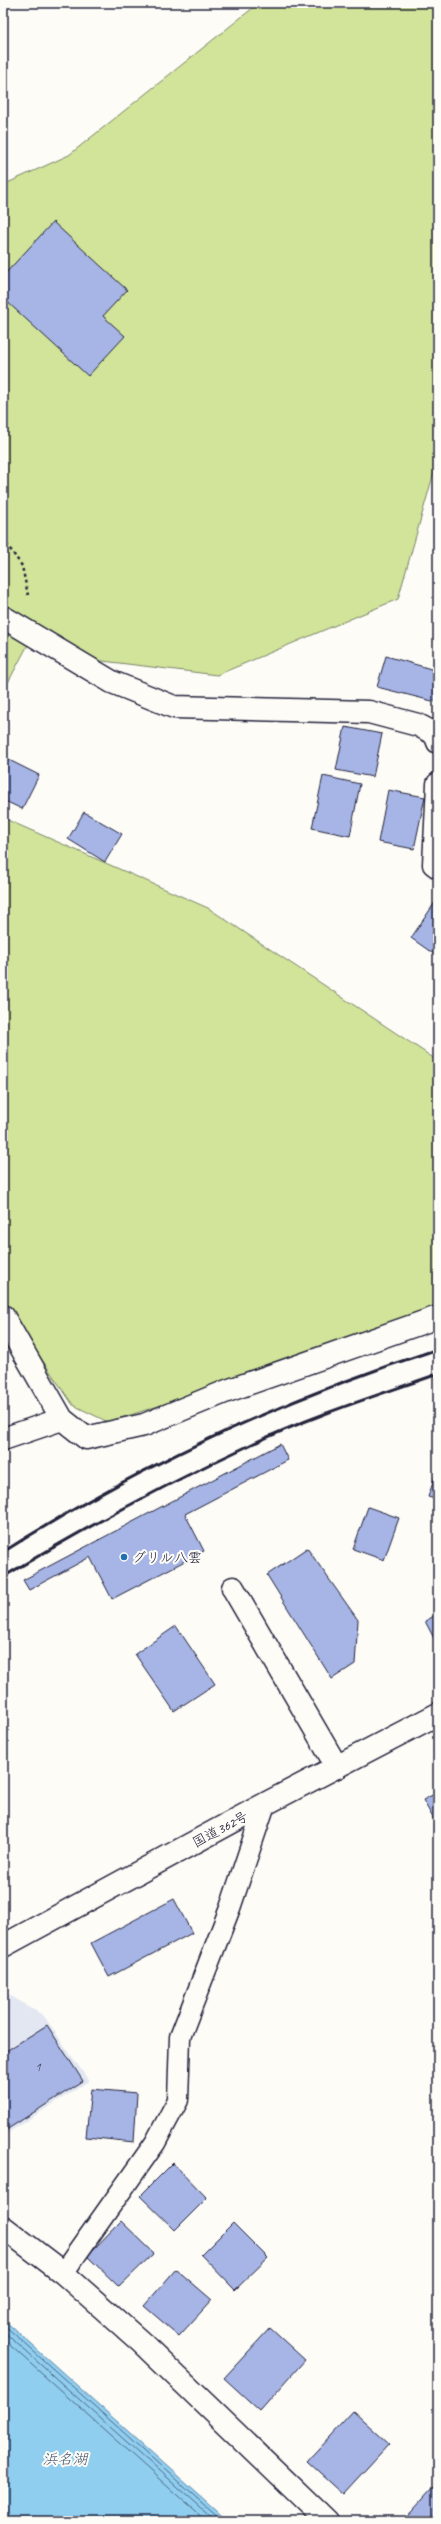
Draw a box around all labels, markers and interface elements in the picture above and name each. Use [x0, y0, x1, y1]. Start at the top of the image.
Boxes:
place label: グリル八雲 [132, 1549, 202, 1566]
marker: グリル八雲 [119, 1552, 129, 1562]
street label: 国道362号 [189, 1808, 251, 1851]
house number: 1 [35, 2059, 41, 2075]
water label: 浜名湖 [42, 2450, 89, 2469]

